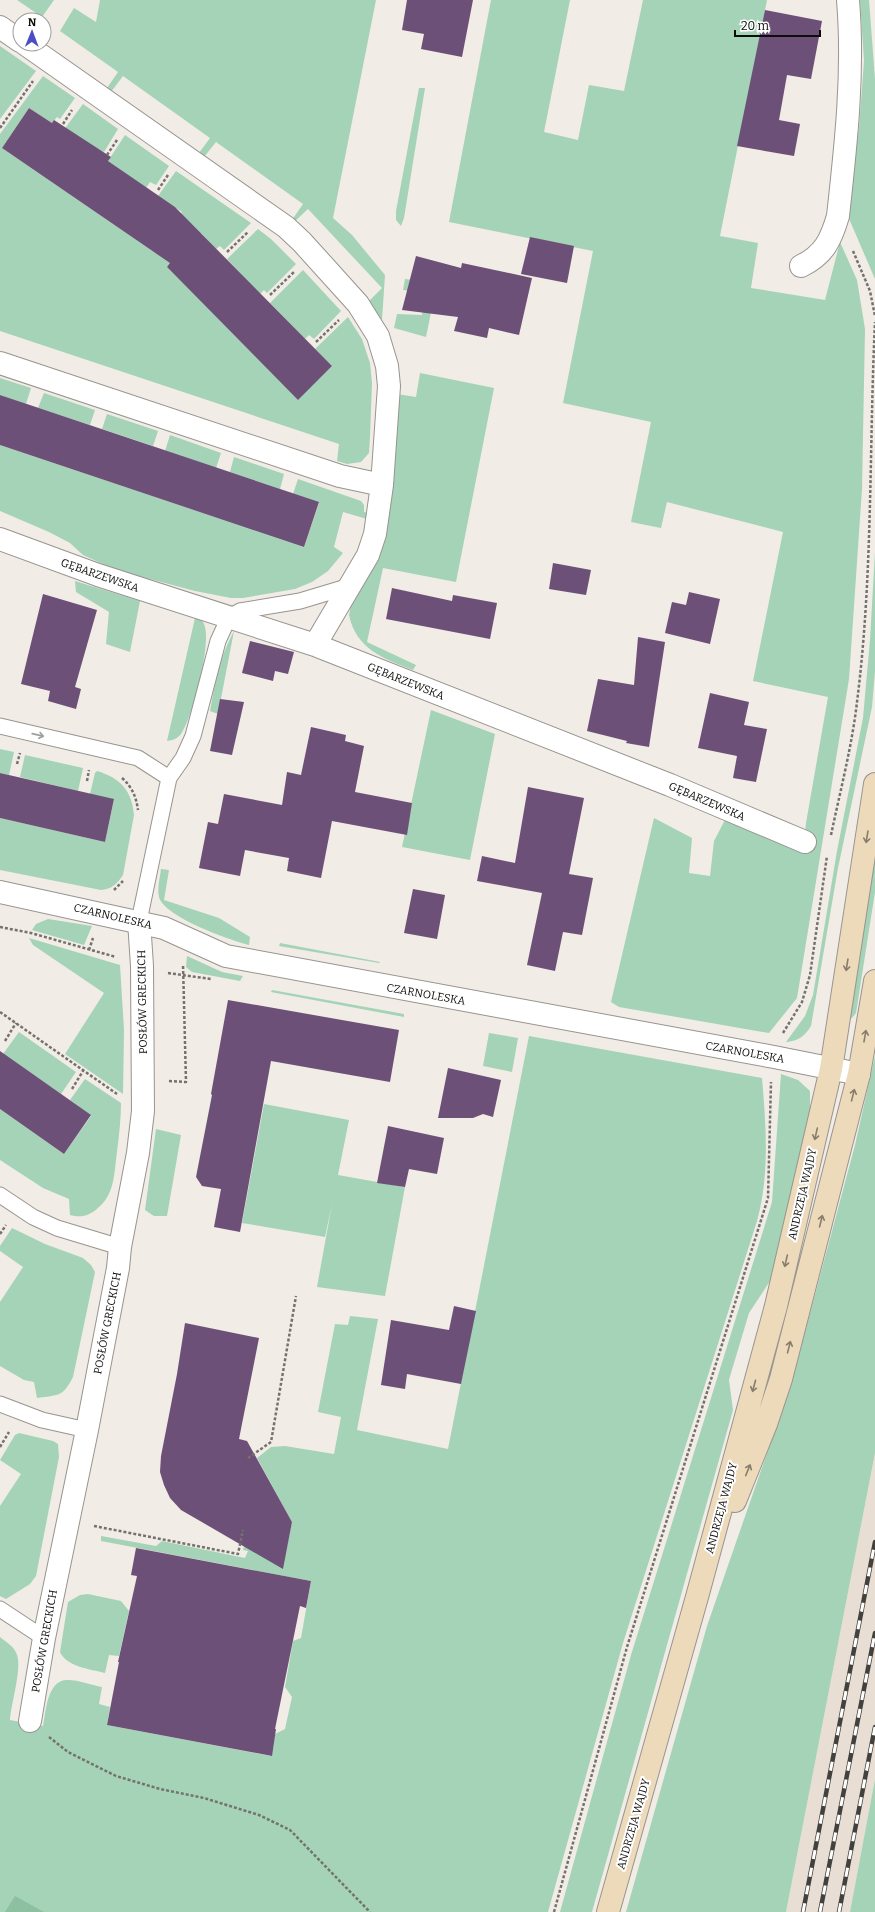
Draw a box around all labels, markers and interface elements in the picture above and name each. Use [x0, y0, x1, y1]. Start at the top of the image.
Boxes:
north arrow [12, 12, 52, 52]
scale bar [735, 12, 820, 38]
text: N [28, 16, 37, 29]
text: 20 m [741, 19, 770, 33]
street label: GĘBARZEWSKA [59, 556, 141, 595]
street label: GĘBARZEWSKA [365, 660, 446, 703]
one-way arrow [31, 731, 44, 739]
street label: GĘBARZEWSKA [667, 779, 747, 824]
one-way arrow [863, 830, 871, 843]
street label: CZARNOLESKA [72, 901, 154, 932]
street label: POSŁÓW GRECKICH [134, 950, 150, 1054]
one-way arrow [843, 958, 851, 971]
street label: CZARNOLESKA [385, 981, 467, 1008]
one-way arrow [862, 1030, 870, 1043]
street label: CZARNOLESKA [704, 1039, 786, 1066]
one-way arrow [850, 1089, 858, 1102]
one-way arrow [812, 1127, 819, 1140]
street label: ANDRZEJA WAJDY [786, 1146, 820, 1241]
one-way arrow [818, 1215, 826, 1228]
one-way arrow [782, 1254, 790, 1267]
street label: POSŁÓW GRECKICH [90, 1270, 124, 1375]
one-way arrow [786, 1341, 793, 1354]
one-way arrow [750, 1380, 757, 1393]
street label: ANDRZEJA WAJDY [703, 1460, 740, 1555]
one-way arrow [744, 1465, 752, 1477]
street label: POSŁÓW GRECKICH [28, 1588, 60, 1693]
street label: ANDRZEJA WAJDY [614, 1776, 653, 1871]

